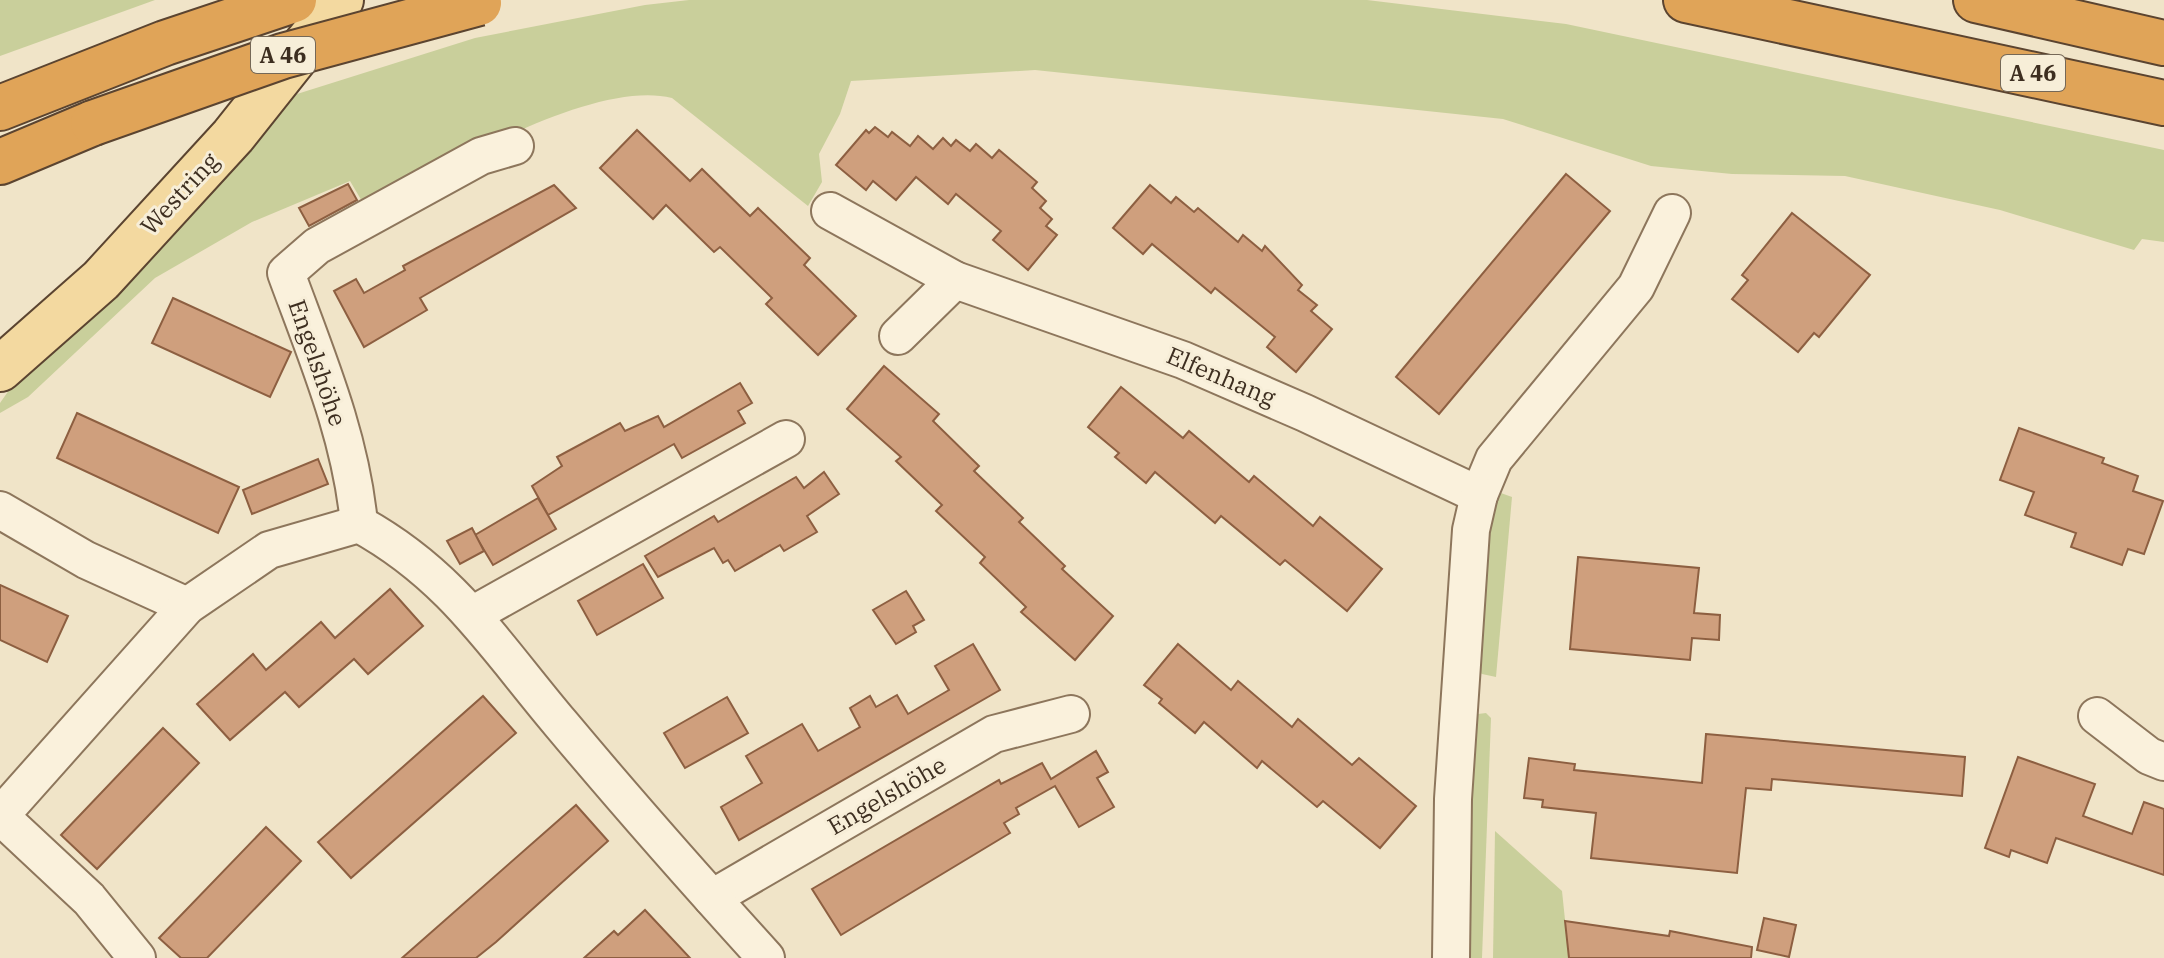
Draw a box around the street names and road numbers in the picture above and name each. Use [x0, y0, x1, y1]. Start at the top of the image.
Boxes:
road number: A 46 [251, 37, 315, 73]
road number: A 46 [2001, 55, 2065, 91]
street label: Westring [133, 145, 226, 241]
street label: Engelshöhe [281, 295, 355, 430]
street label: Elfenhang [1162, 339, 1281, 413]
street label: Engelshöhe [821, 748, 952, 842]

